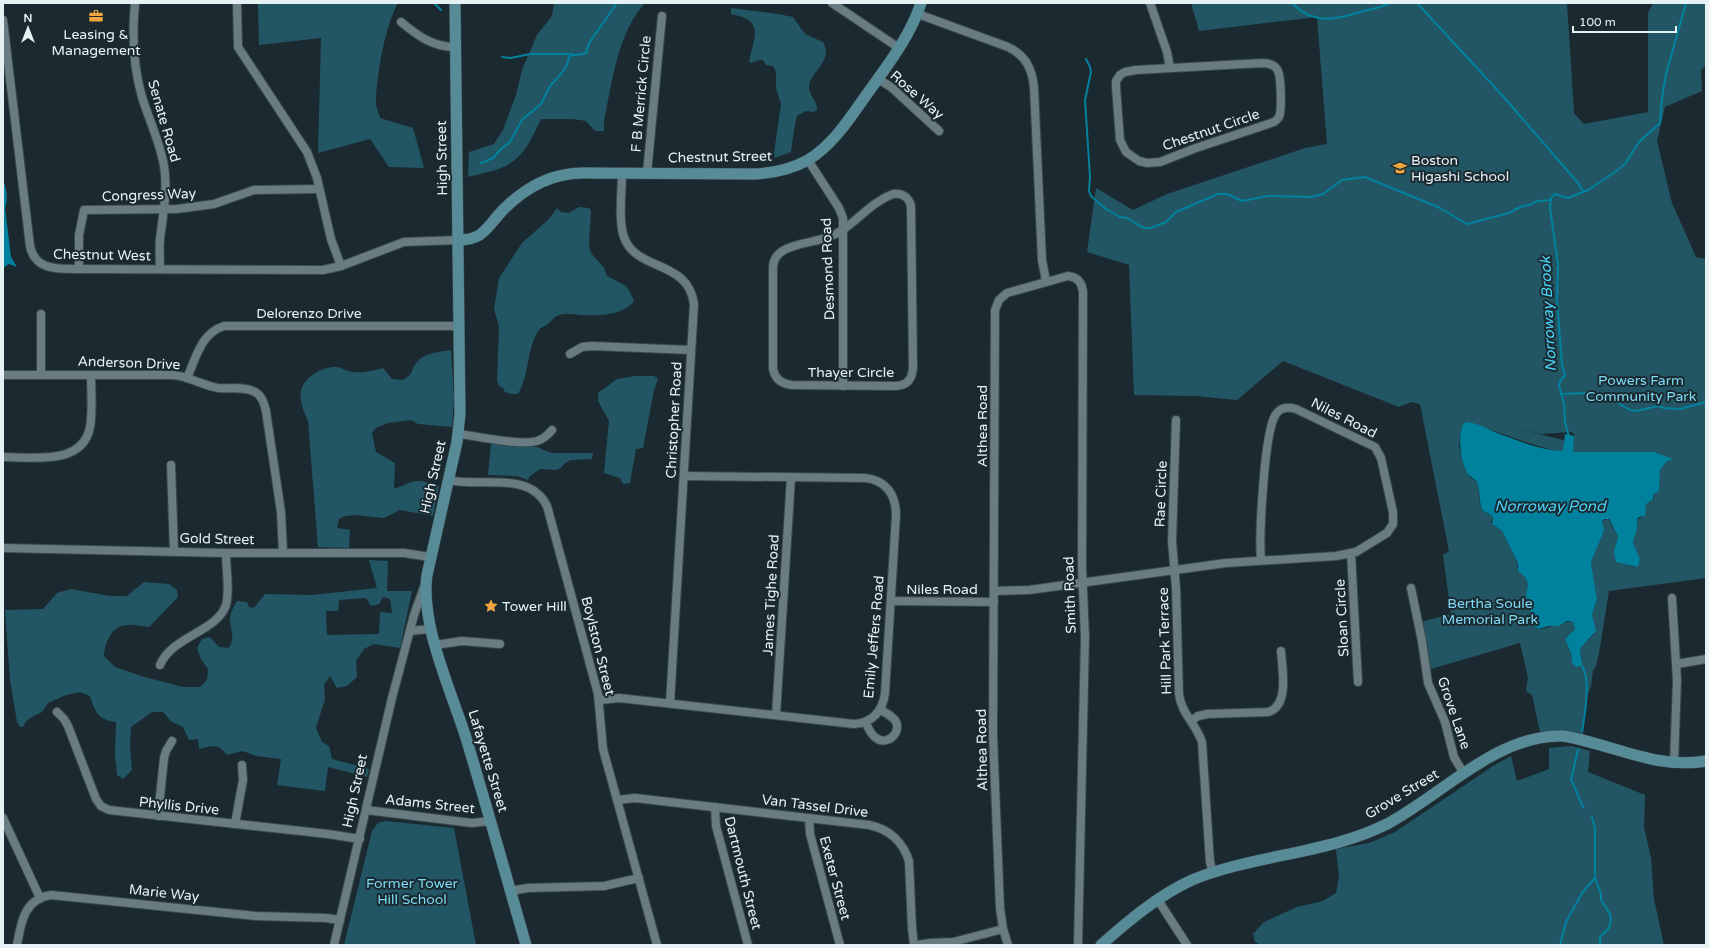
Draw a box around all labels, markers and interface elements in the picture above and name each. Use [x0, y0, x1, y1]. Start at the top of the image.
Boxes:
north arrow [8, 8, 48, 48]
office icon: Leasing & Management [88, 8, 104, 24]
scale bar [1573, 8, 1676, 34]
text: N [24, 12, 32, 25]
text: 100 m [1579, 15, 1616, 29]
place label: Leasing & Management [51, 26, 141, 59]
street label: F B Merrick Circle [627, 35, 655, 153]
street label: Rose Way [887, 67, 948, 123]
street label: Senate Road [144, 78, 184, 164]
street label: Chestnut Circle [1160, 105, 1262, 155]
street label: High Street [433, 120, 451, 196]
street label: Chestnut Street [668, 148, 773, 166]
place label: Boston Higashi School [1411, 152, 1509, 185]
school or university icon: Boston Higashi School [1392, 160, 1408, 176]
street label: Congress Way [102, 185, 197, 205]
street label: Desmond Road [818, 218, 838, 320]
street label: Chestnut West [53, 246, 152, 264]
water label: Norroway Brook [1536, 254, 1560, 372]
street label: Delorenzo Drive [256, 305, 362, 322]
street label: Anderson Drive [77, 353, 181, 373]
street label: Christopher Road [662, 361, 686, 479]
street label: Thayer Circle [808, 364, 894, 381]
park label: Powers Farm Community Park [1586, 372, 1697, 405]
street label: Althea Road [974, 385, 991, 467]
street label: Niles Road [1308, 394, 1380, 442]
street label: High Street [416, 438, 450, 515]
street label: Rae Circle [1151, 460, 1171, 528]
water label: Norroway Pond [1495, 497, 1607, 515]
street label: Gold Street [179, 530, 255, 548]
street label: James Tighe Road [759, 534, 783, 656]
street label: Smith Road [1060, 556, 1080, 634]
street label: Emily Jeffers Road [860, 575, 888, 699]
street label: Sloan Circle [1331, 579, 1353, 657]
street label: Niles Road [906, 581, 978, 598]
street label: Hill Park Terrace [1155, 587, 1175, 695]
street label: Boylston Street [577, 595, 619, 698]
park label: Bertha Soule Memorial Park [1442, 595, 1539, 628]
place icon: Tower Hill [483, 598, 499, 614]
place label: Tower Hill [502, 598, 567, 615]
street label: Grove Lane [1434, 675, 1474, 751]
street label: Lafayette Street [464, 708, 512, 815]
street label: Althea Road [973, 709, 991, 791]
street label: High Street [339, 752, 371, 829]
street label: Grove Street [1362, 765, 1443, 823]
street label: Adams Street [384, 791, 476, 817]
street label: Van Tassel Drive [761, 791, 869, 821]
street label: Phyllis Drive [138, 793, 220, 819]
street label: Dartmouth Street [721, 814, 765, 932]
street label: Exeter Street [816, 834, 855, 923]
park label: Former Tower Hill School [366, 875, 459, 908]
street label: Marie Way [128, 881, 200, 905]

